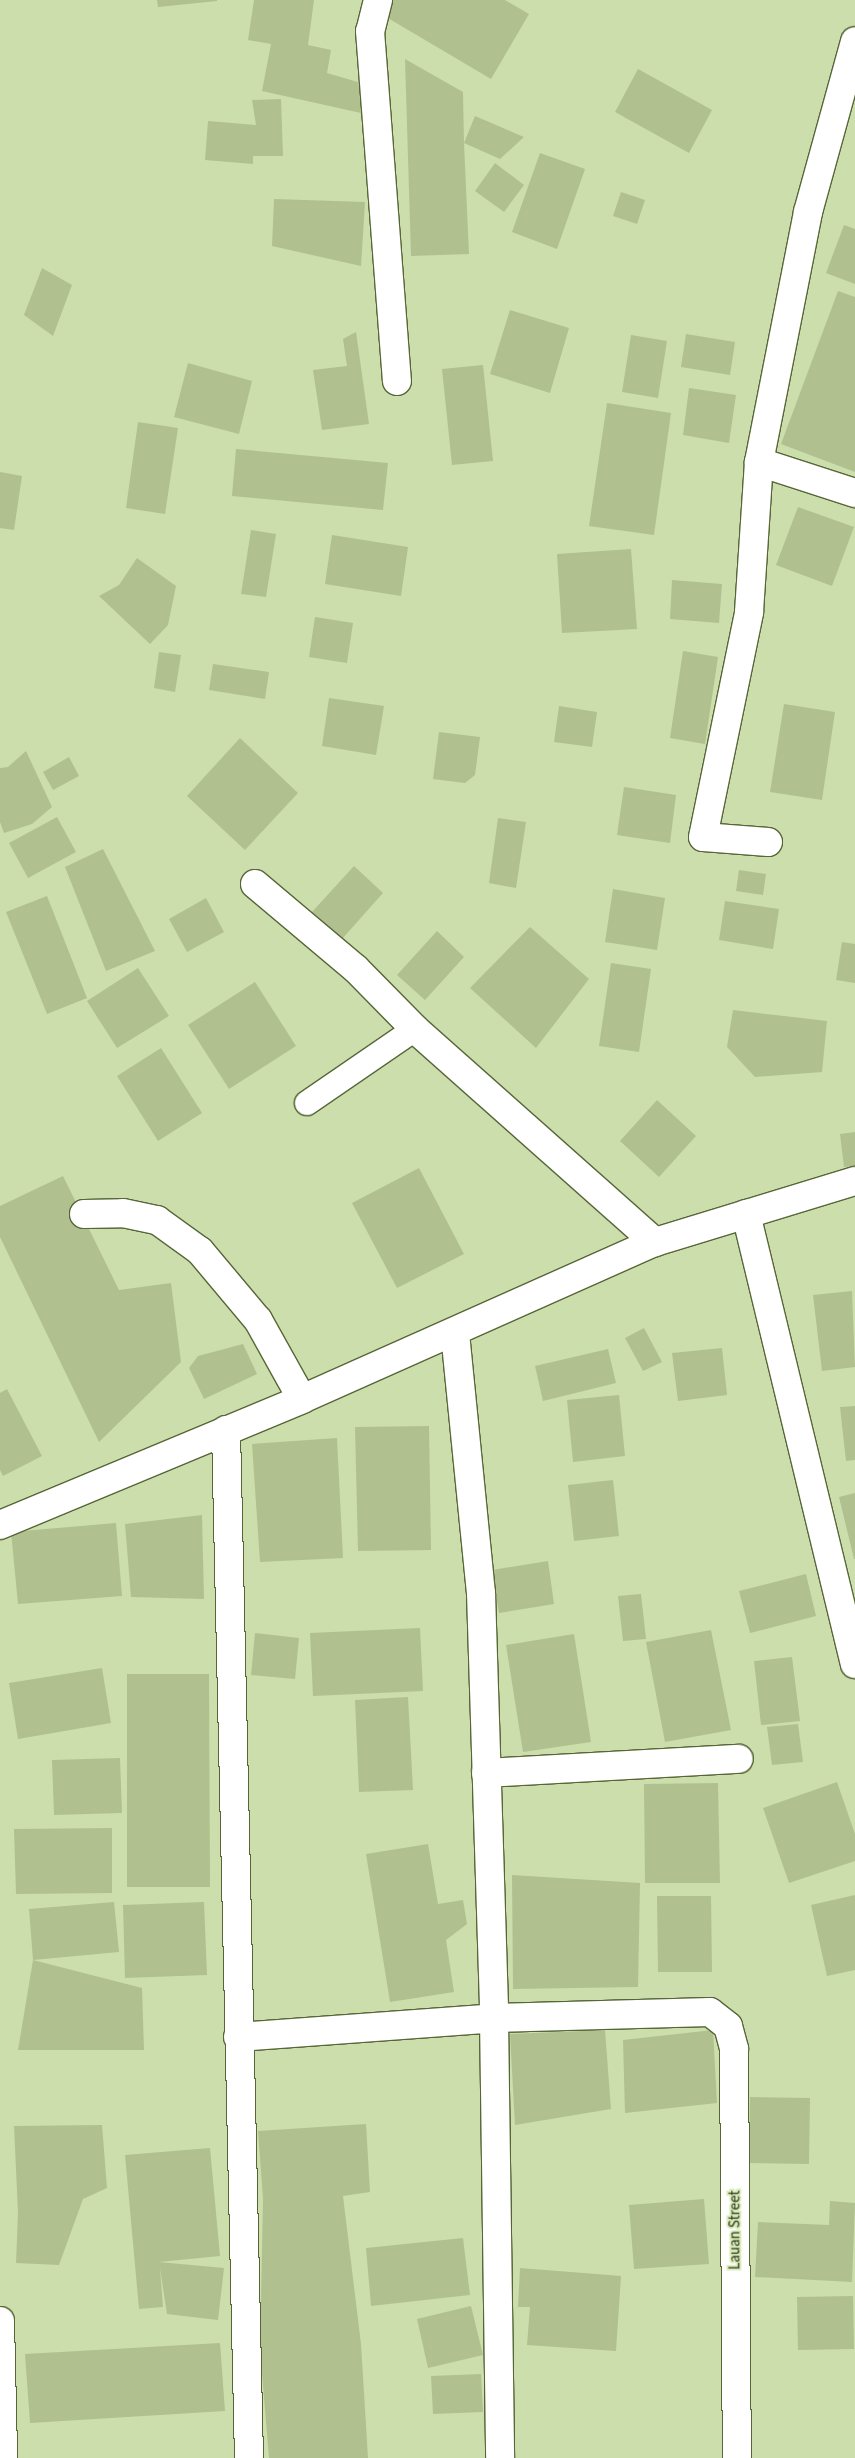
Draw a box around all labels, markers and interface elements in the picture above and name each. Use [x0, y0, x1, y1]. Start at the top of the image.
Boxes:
street label: Lauan Street [726, 2190, 744, 2270]

